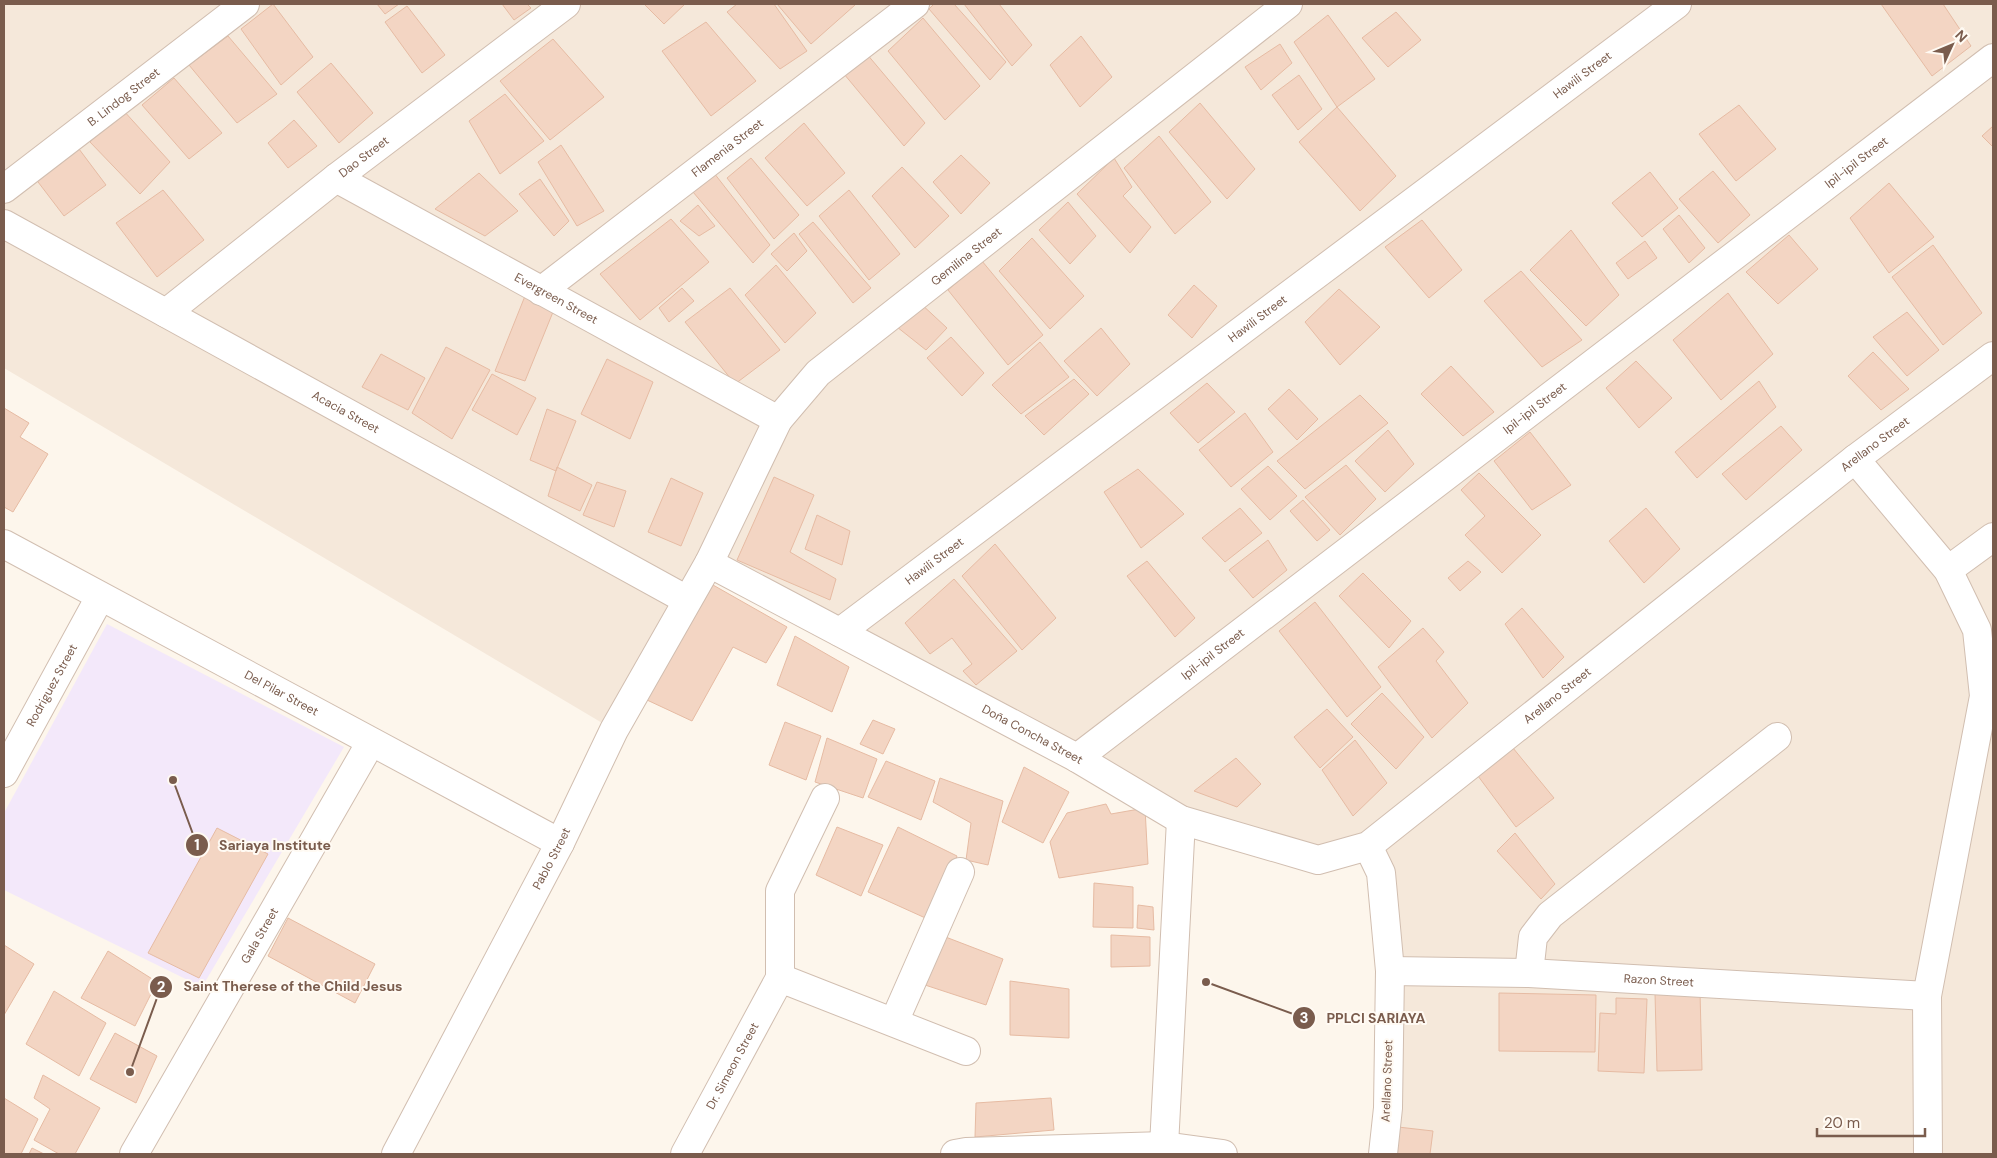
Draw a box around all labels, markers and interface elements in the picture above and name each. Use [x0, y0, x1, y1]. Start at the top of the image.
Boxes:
north arrow [1927, 20, 1977, 70]
text: N [1951, 26, 1971, 46]
street label: Hawili Street [1550, 48, 1615, 102]
street label: B. Lindog Street [84, 64, 164, 130]
street label: Flamenia Street [688, 115, 767, 181]
street label: Dao Street [335, 133, 393, 181]
street label: Ipil-ipil Street [1822, 133, 1892, 192]
street label: Gemilina Street [928, 224, 1005, 289]
street label: Evergreen Street [512, 269, 601, 328]
street label: Hawili Street [1225, 291, 1290, 346]
street label: Ipil-ipil Street [1500, 379, 1570, 438]
street label: Acacia Street [309, 387, 382, 437]
street label: Arellano Street [1837, 413, 1913, 475]
street label: Hawili Street [902, 534, 967, 588]
street label: Ipil-ipil Street [1178, 625, 1248, 684]
street label: Rodriguez Street [23, 641, 81, 729]
street label: Arellano Street [1520, 664, 1595, 727]
street label: Del Pilar Street [242, 667, 321, 720]
street label: Doña Concha Street [979, 701, 1086, 768]
street label: Pablo Street [529, 825, 574, 892]
callout: Sariaya Institute [184, 831, 341, 860]
text: 1 [194, 835, 200, 855]
text: Sariaya Institute [219, 836, 331, 854]
street label: Gala Street [237, 904, 282, 966]
street label: Razon Street [1623, 970, 1695, 991]
callout: Saint Therese of the Child Jesus [148, 972, 413, 1001]
text: 2 [157, 977, 166, 997]
text: Saint Therese of the Child Jesus [183, 977, 403, 995]
callout: PPLCI SARIAYA [1291, 1003, 1435, 1032]
text: 3 [1299, 1008, 1309, 1028]
text: PPLCI SARIAYA [1326, 1009, 1426, 1027]
street label: Dr. Simeon Street [703, 1019, 763, 1112]
street label: Arellano Street [1378, 1039, 1396, 1122]
scale bar [1817, 1106, 1924, 1138]
text: 20 m [1824, 1113, 1860, 1133]

